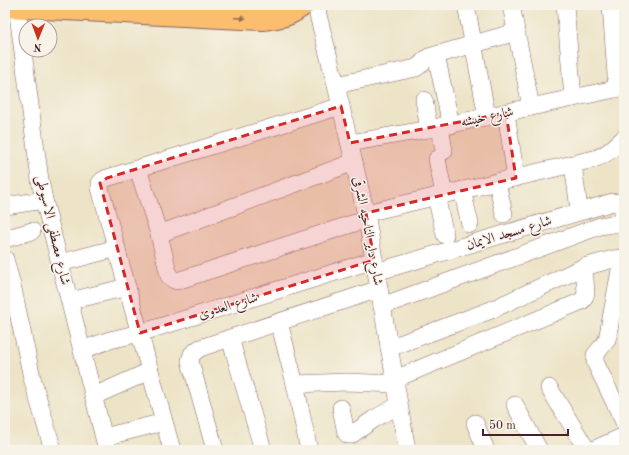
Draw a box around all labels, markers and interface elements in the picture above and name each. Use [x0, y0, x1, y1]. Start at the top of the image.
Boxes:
one-way arrow [234, 14, 246, 21]
north arrow [18, 18, 58, 58]
text: N [33, 41, 42, 52]
street label: شارع خيشه [459, 105, 515, 133]
street label: شارع مصطفى الاسيوطى [30, 174, 72, 287]
street label: شارع داير الناحيه الشرقى [347, 175, 385, 287]
street label: شارع مسجد الايمان [464, 213, 555, 257]
street label: شارع العدوى [196, 290, 261, 326]
scale bar [483, 411, 568, 437]
text: 50 m [489, 419, 516, 432]

